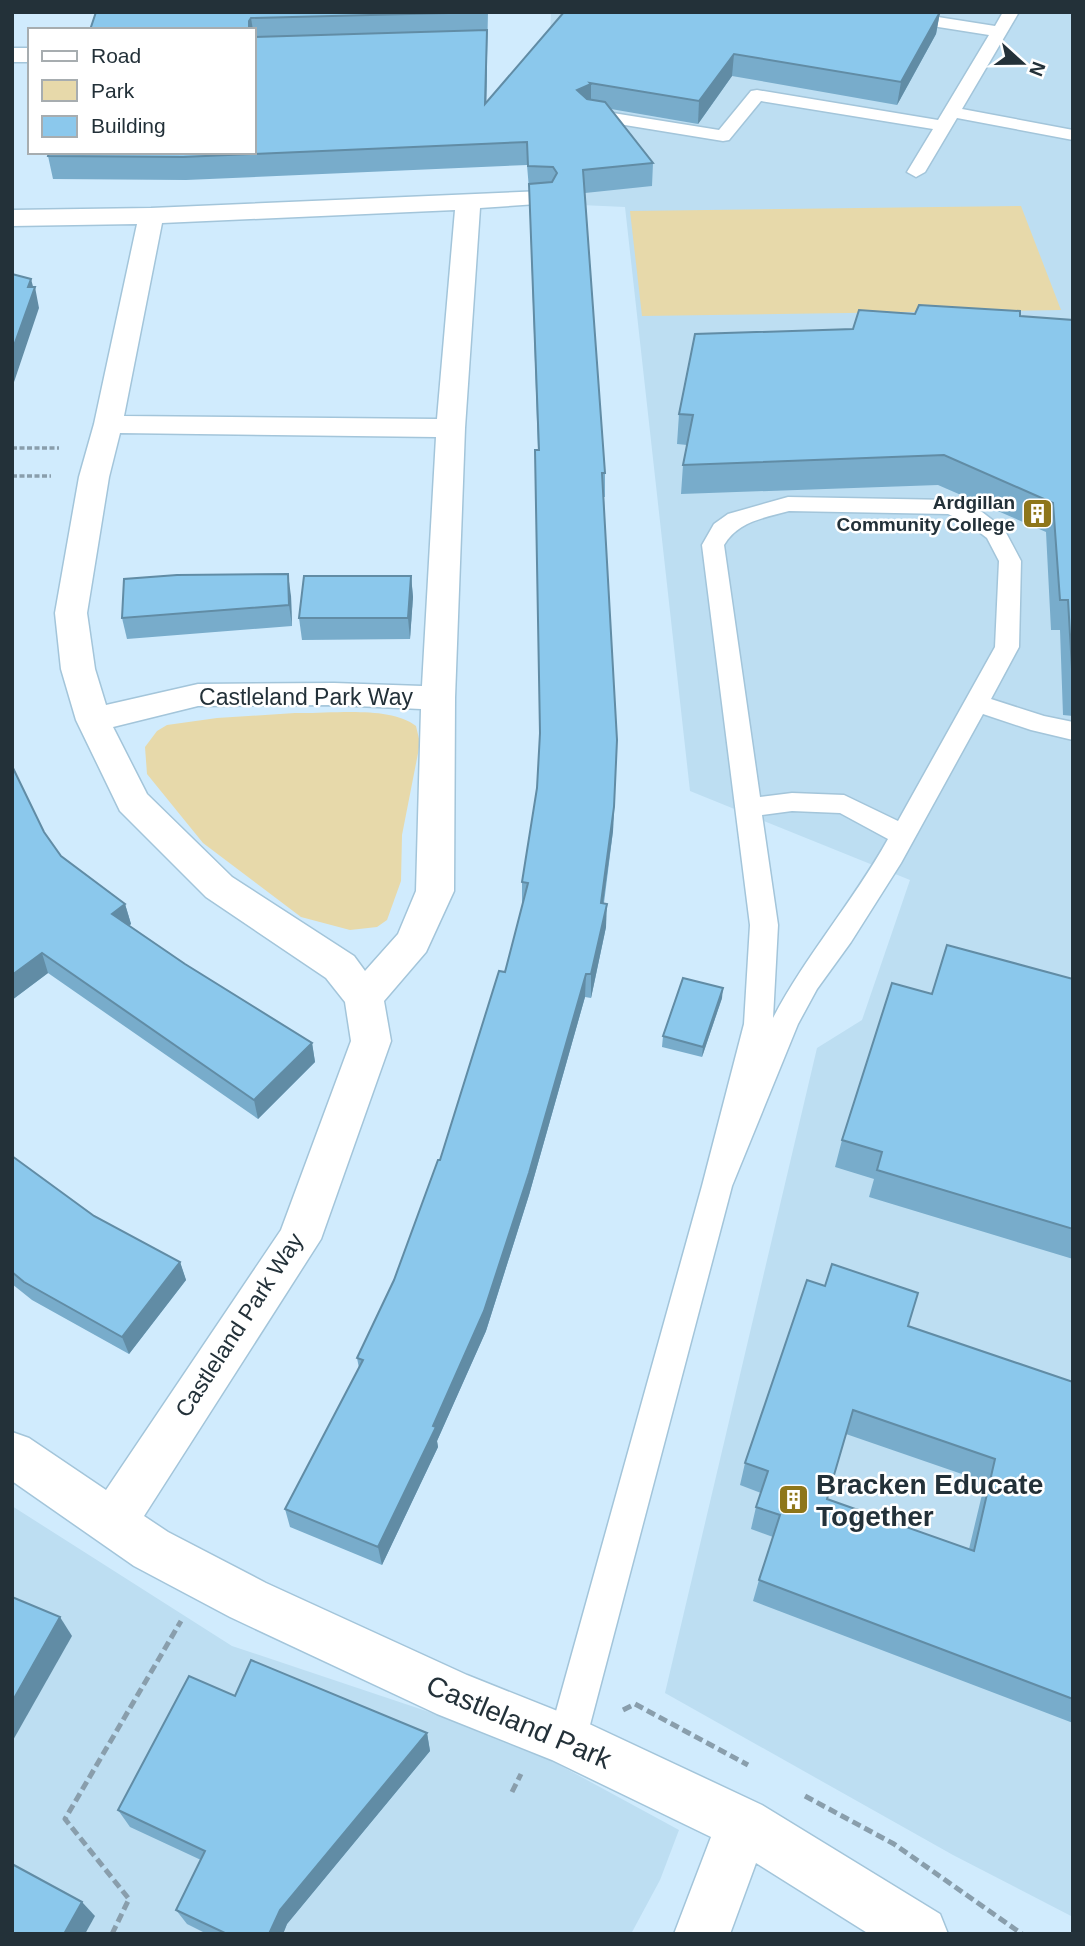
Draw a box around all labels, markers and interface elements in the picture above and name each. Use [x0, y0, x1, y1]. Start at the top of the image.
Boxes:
legend [28, 28, 256, 154]
north arrow [987, 28, 1057, 98]
text: Road [91, 44, 141, 67]
text: N [1025, 59, 1050, 79]
text: Park [91, 79, 135, 102]
text: Building [91, 114, 166, 137]
place label: Ardgillan Community College [837, 492, 1015, 535]
building icon: Ardgillan Community College [1021, 496, 1055, 530]
street label: Castleland Park Way [199, 684, 413, 710]
street label: Castleland Park Way [170, 1228, 308, 1422]
place label: Bracken Educate Together [816, 1469, 1043, 1532]
building icon: Bracken Educate Together [776, 1483, 810, 1517]
street label: Castleland Park [422, 1669, 617, 1775]

